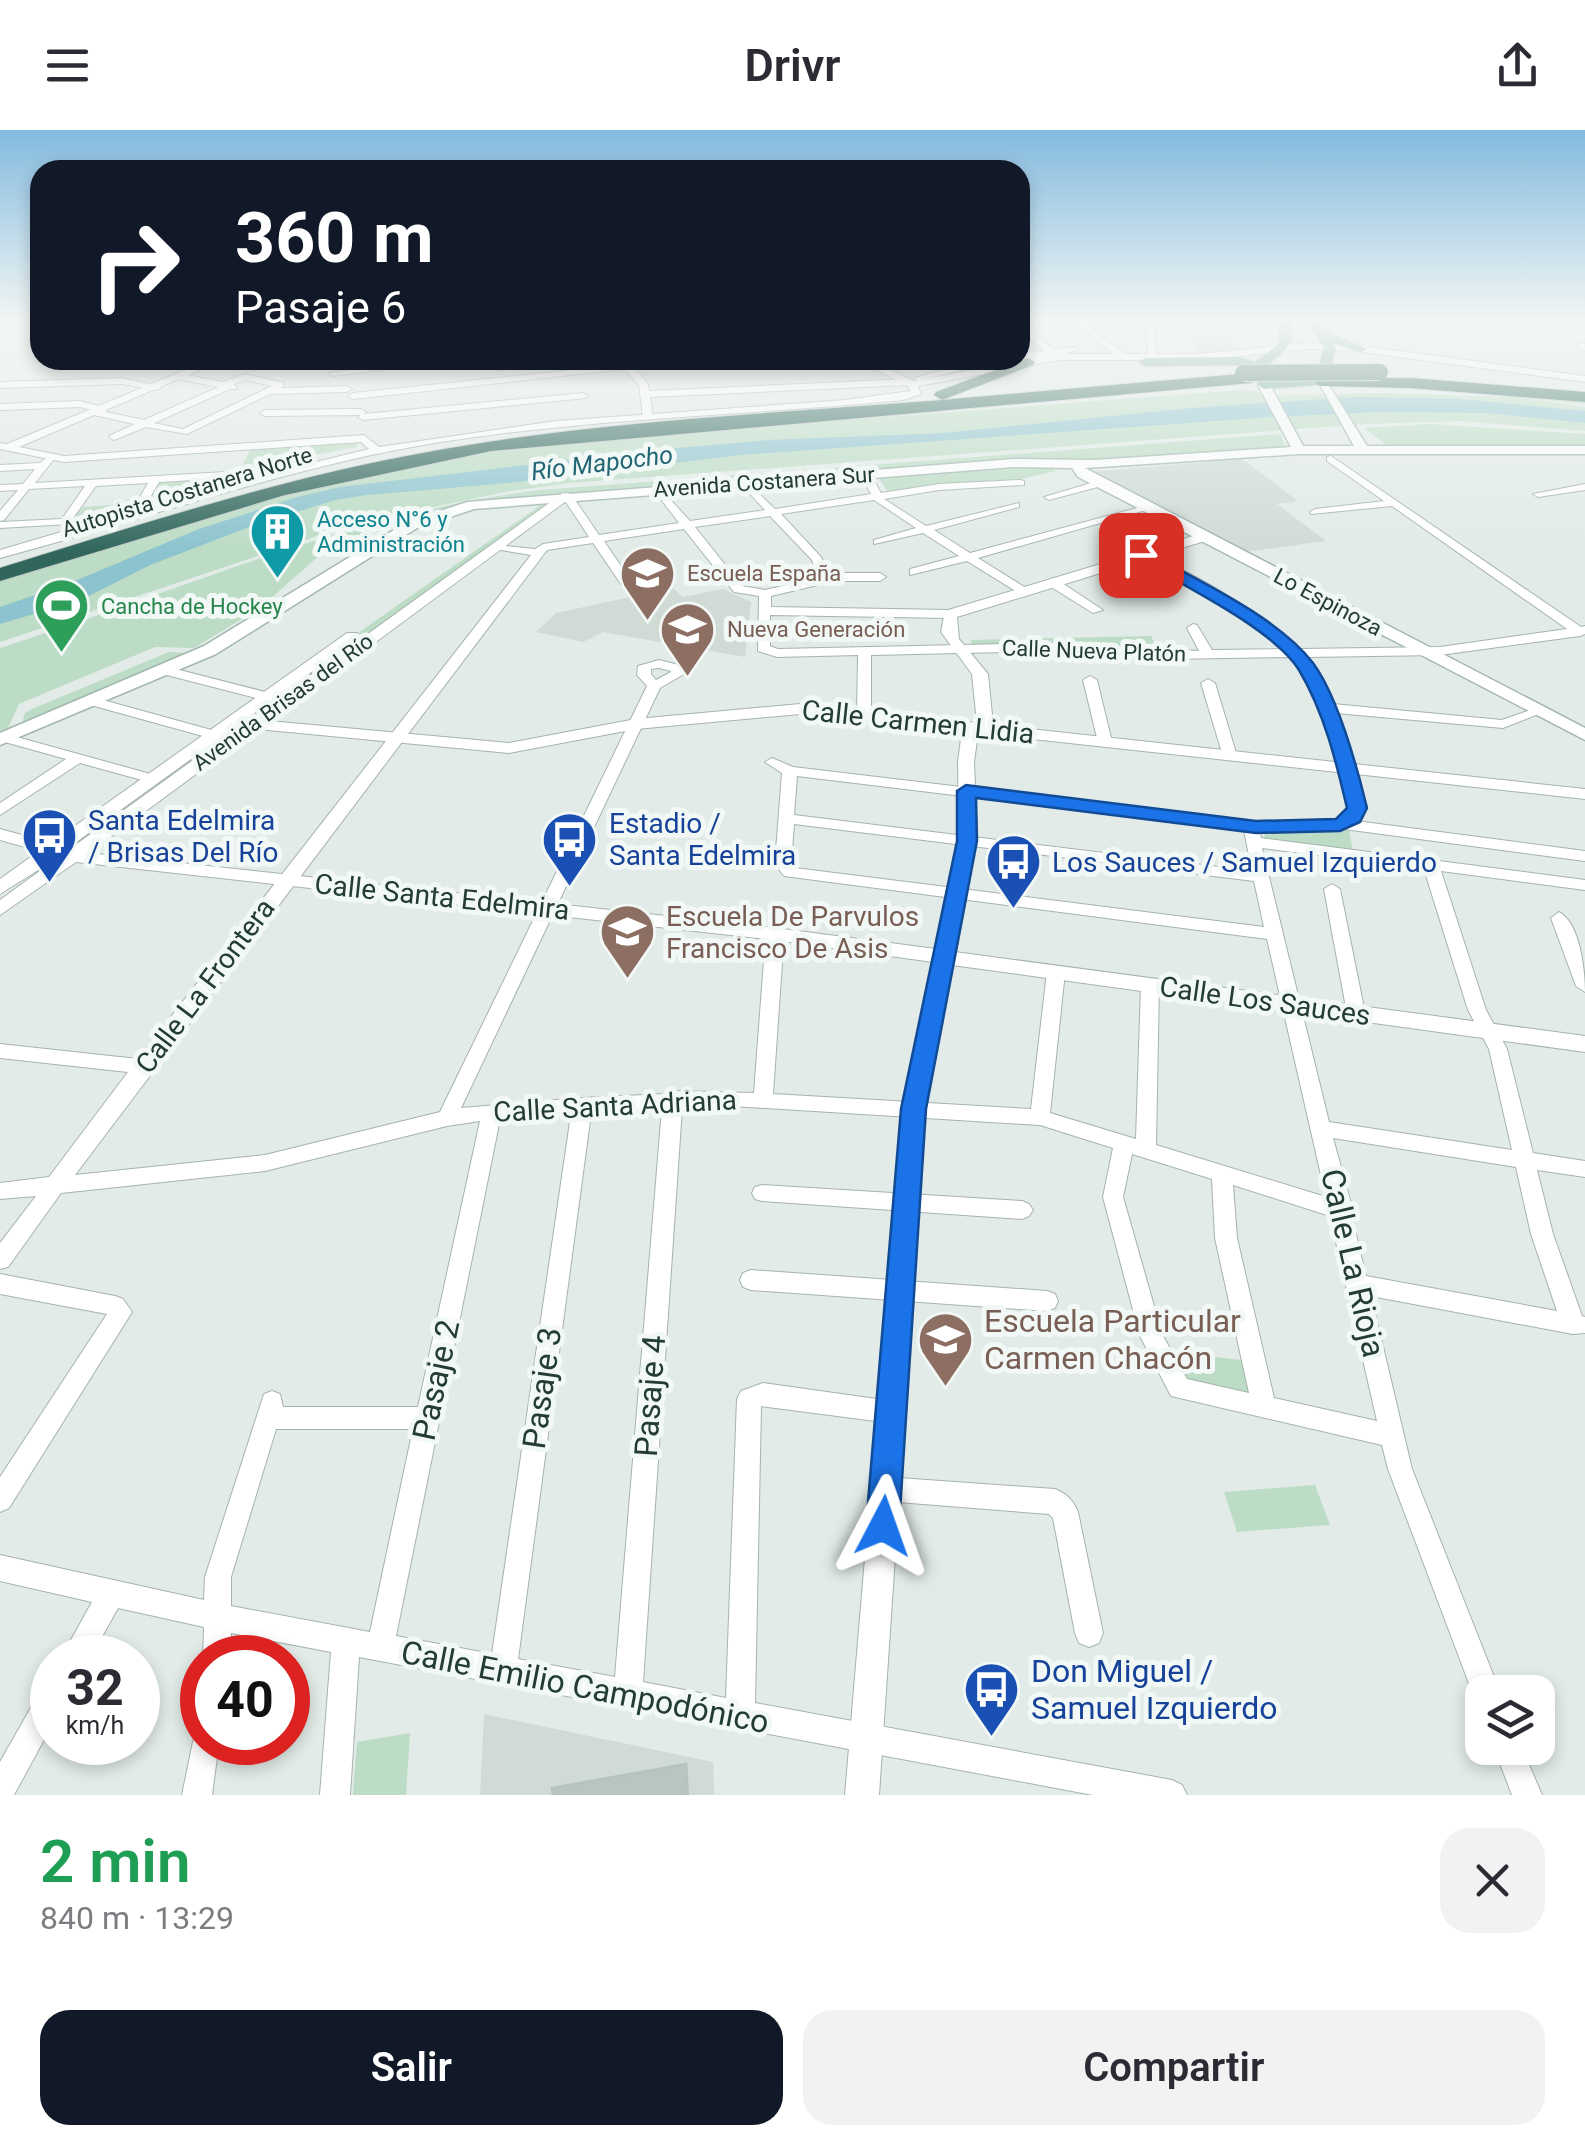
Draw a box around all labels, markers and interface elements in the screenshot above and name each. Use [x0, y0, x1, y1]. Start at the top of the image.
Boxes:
icon: menu [40, 38, 95, 93]
icon: share [1490, 38, 1545, 93]
text: Drivr [745, 39, 840, 92]
text: 360 m [235, 197, 434, 279]
icon: right [70, 200, 200, 330]
text: Pasaje 6 [235, 281, 406, 334]
water label: Río Mapocho [529, 440, 675, 486]
street label: Autopista Costanera Norte [59, 442, 315, 542]
street label: Avenida Costanera Sur [653, 462, 876, 502]
building icon: Acceso N°6 y Administración [248, 502, 308, 581]
place label: Acceso N°6 y Administración [317, 507, 465, 557]
pin [1099, 513, 1184, 598]
icon: arrive [1114, 528, 1169, 583]
school or university icon: Escuela España [618, 543, 678, 622]
place label: Escuela España [687, 561, 841, 586]
street label: Lo Espinoza [1270, 563, 1386, 641]
sports icon: Cancha de Hockey [32, 576, 92, 655]
place label: Cancha de Hockey [101, 594, 283, 619]
school or university icon: Nueva Generación [658, 599, 718, 678]
place label: Nueva Generación [727, 617, 905, 642]
street label: Avenida Brisas del Río [188, 628, 378, 776]
street label: Calle Nueva Platón [1001, 635, 1187, 667]
street label: Calle Carmen Lidia [800, 693, 1036, 751]
place label: Santa Edelmira / Brisas Del Río [88, 804, 278, 869]
bus stop icon: Santa Edelmira / Brisas Del Río [19, 806, 79, 885]
place label: Estadio / Santa Edelmira [609, 807, 796, 872]
bus stop icon: Estadio / Santa Edelmira [540, 809, 600, 888]
bus stop icon: Los Sauces / Samuel Izquierdo [983, 832, 1043, 911]
place label: Los Sauces / Samuel Izquierdo [1052, 846, 1437, 879]
street label: Calle Santa Edelmira [313, 867, 571, 927]
street label: Calle La Frontera [129, 892, 281, 1080]
place label: Escuela De Parvulos Francisco De Asis [666, 900, 919, 965]
school or university icon: Escuela De Parvulos Francisco De Asis [597, 902, 657, 981]
street label: Calle Los Sauces [1157, 970, 1373, 1032]
street label: Calle Santa Adriana [492, 1083, 738, 1129]
street label: Calle La Rioja [1313, 1165, 1393, 1361]
place label: Escuela Particular Carmen Chacón [984, 1302, 1241, 1377]
school or university icon: Escuela Particular Carmen Chacón [915, 1309, 975, 1388]
street label: Pasaje 2 [405, 1316, 467, 1444]
street label: Pasaje 3 [515, 1325, 569, 1451]
street label: Pasaje 4 [627, 1334, 673, 1458]
position arrow [831, 1474, 935, 1578]
street label: Calle Emilio Campodónico [398, 1633, 772, 1741]
speed limit sign: 40 [180, 1635, 310, 1765]
place label: Don Miguel / Samuel Izquierdo [1031, 1652, 1278, 1727]
text: 32 [66, 1659, 124, 1717]
bus stop icon: Don Miguel / Samuel Izquierdo [962, 1659, 1022, 1738]
map controls [1465, 1675, 1555, 1765]
button: layers [1465, 1675, 1555, 1765]
text: km/h [66, 1711, 124, 1740]
text: 2 min [40, 1826, 190, 1897]
button: close [1440, 1828, 1545, 1933]
text: 840 m · 13:29 [40, 1899, 234, 1937]
button: Salir [40, 2010, 783, 2125]
button: Compartir [803, 2010, 1545, 2125]

